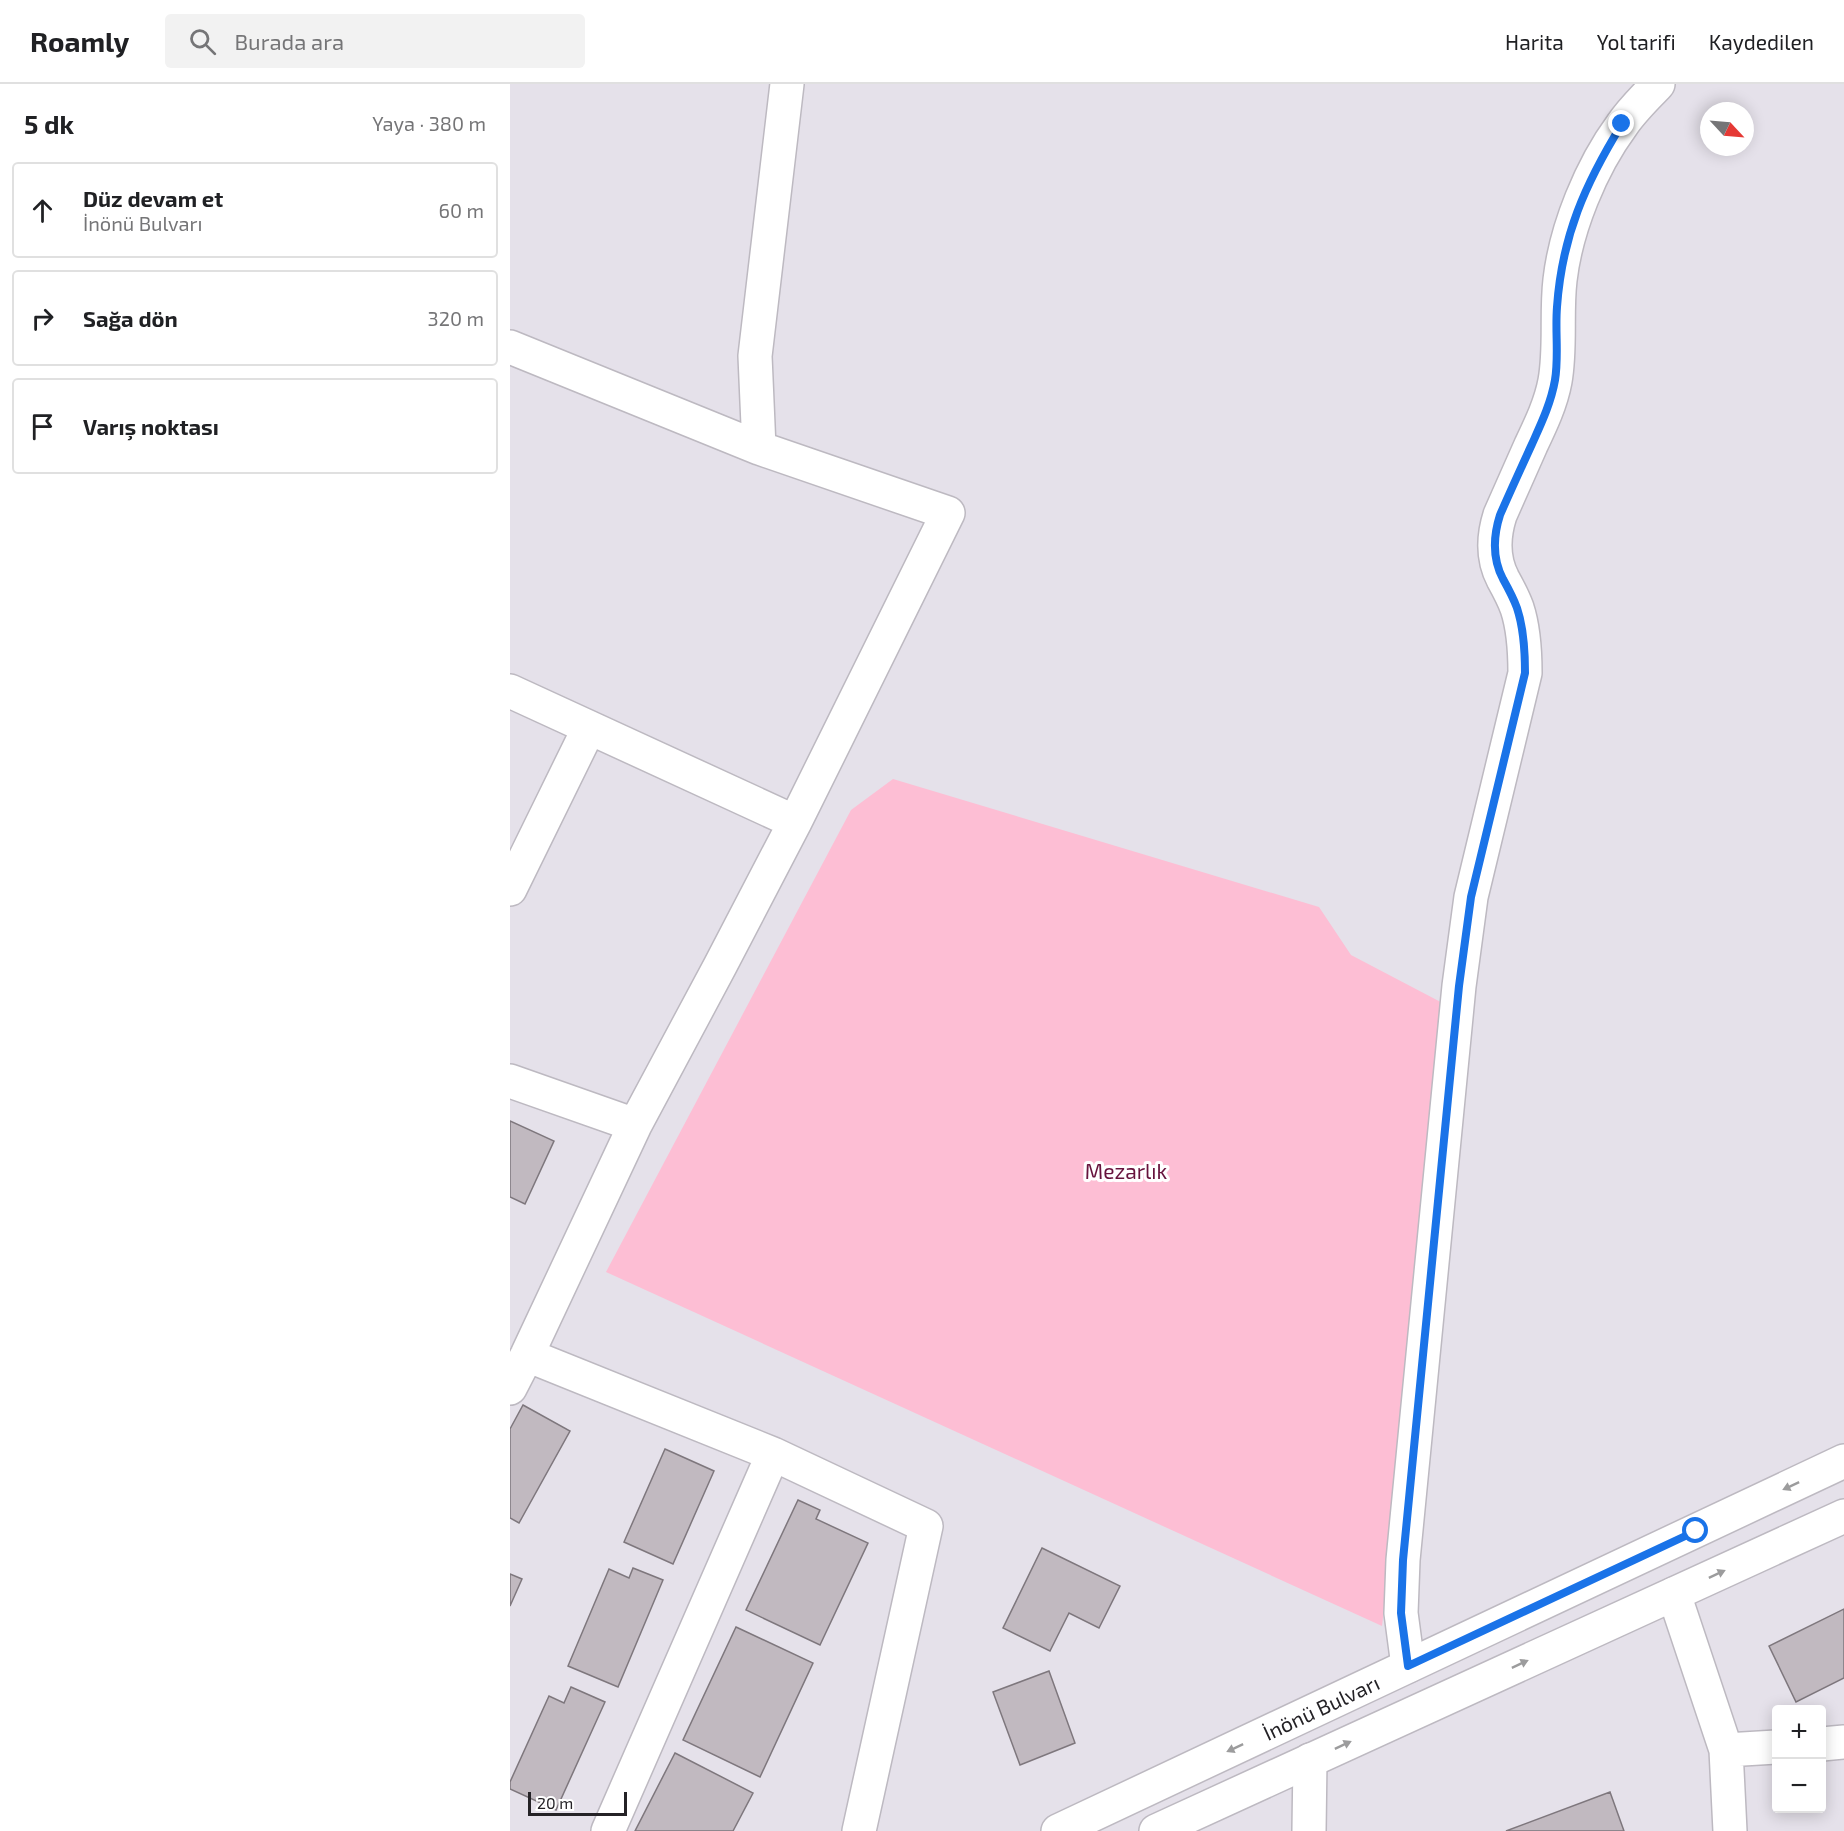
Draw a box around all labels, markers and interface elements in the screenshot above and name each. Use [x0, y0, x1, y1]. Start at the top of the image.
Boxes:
search box [165, 14, 585, 68]
text: Roamly [30, 24, 129, 58]
icon: search [186, 25, 219, 58]
text: Burada ara [234, 28, 344, 54]
text: Harita [1505, 29, 1564, 54]
text: Yol tarifi [1597, 29, 1676, 54]
text: Kaydedilen [1709, 29, 1814, 54]
north arrow [1700, 102, 1754, 156]
text: 5 dk [24, 108, 74, 139]
route end [1608, 110, 1634, 136]
text: Yaya · 380 m [372, 111, 486, 135]
text: Düz devam et [83, 185, 223, 211]
icon: ahead [26, 194, 59, 227]
text: 60 m [439, 198, 484, 222]
text: İnönü Bulvarı [83, 211, 202, 235]
icon: right [26, 302, 59, 335]
text: Sağa dön [83, 305, 178, 331]
text: 320 m [428, 306, 484, 330]
icon: arrive [26, 410, 59, 443]
text: Varış noktası [83, 413, 219, 439]
park label: Mezarlık [1085, 1158, 1168, 1183]
one-way arrow [1783, 1481, 1800, 1490]
route start [1682, 1517, 1708, 1543]
one-way arrow [1708, 1569, 1726, 1579]
one-way arrow [1512, 1659, 1529, 1668]
street label: İnönü Bulvarı [1259, 1669, 1383, 1745]
map controls [1772, 1705, 1826, 1813]
button: + [1772, 1705, 1826, 1759]
one-way arrow [1334, 1740, 1352, 1750]
one-way arrow [1226, 1743, 1243, 1752]
button: − [1772, 1759, 1826, 1813]
scale bar [528, 1789, 627, 1816]
text: 20 m [537, 1793, 573, 1812]

